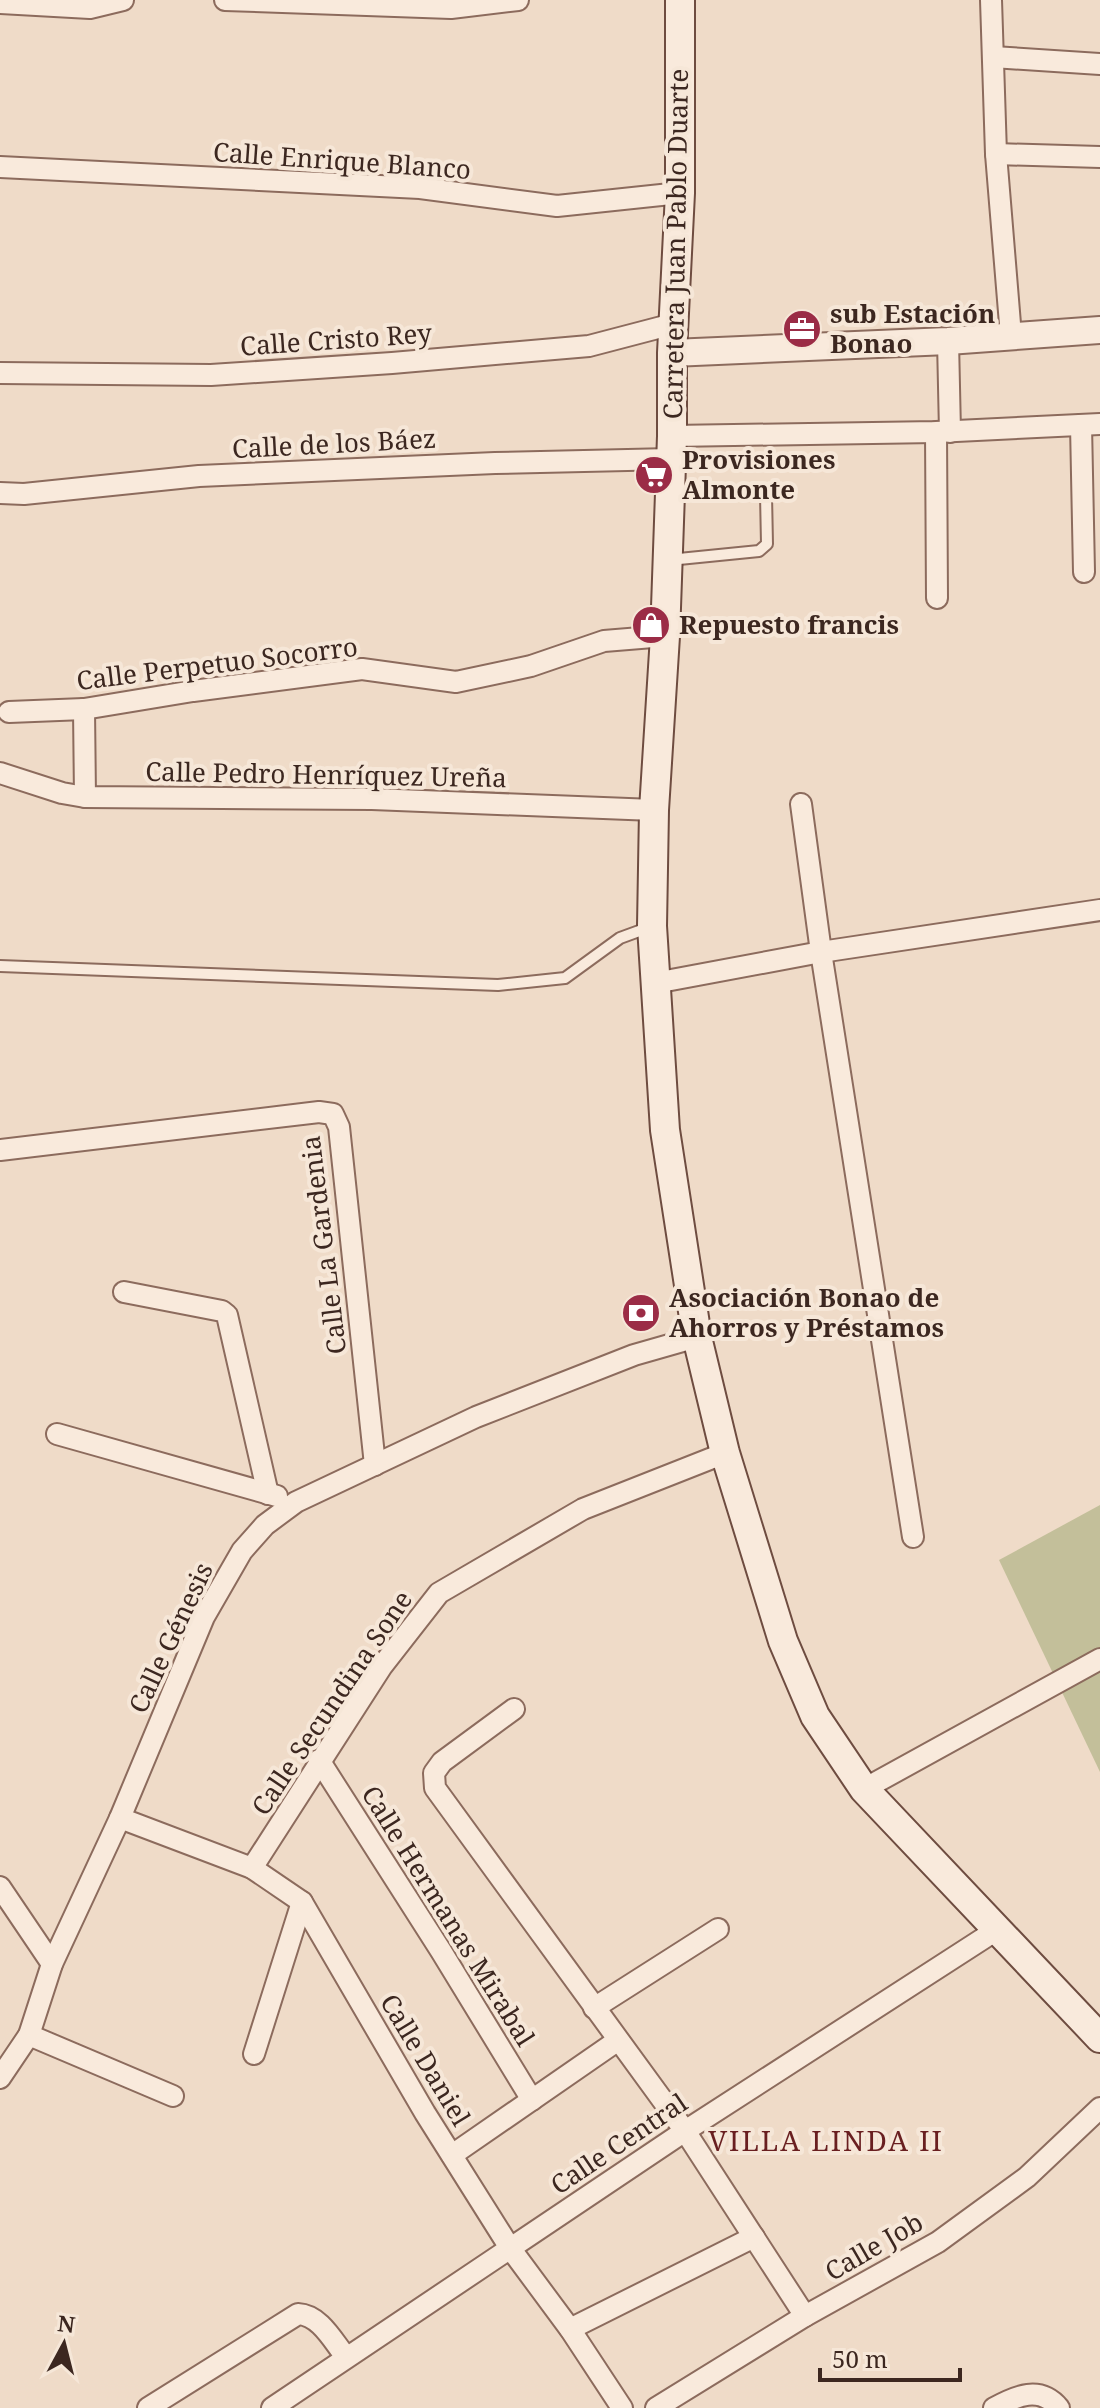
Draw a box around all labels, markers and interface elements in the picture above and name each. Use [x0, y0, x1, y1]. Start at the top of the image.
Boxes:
street label: Carretera Juan Pablo Duarte [654, 68, 696, 420]
street label: Calle Enrique Blanco [212, 133, 472, 187]
place label: sub Estación Bonao [830, 295, 995, 361]
office icon: sub Estación Bonao [781, 308, 823, 350]
street label: Calle Cristo Rey [239, 314, 433, 364]
street label: Calle de los Báez [231, 420, 437, 466]
place label: Provisiones Almonte [682, 441, 835, 507]
supermarket icon: Provisiones Almonte [633, 454, 675, 496]
shop icon: Repuesto francis [630, 604, 672, 646]
place label: Repuesto francis [679, 606, 899, 642]
street label: Calle Perpetuo Socorro [74, 628, 360, 698]
street label: Calle Pedro Henríquez Ureña [145, 753, 507, 795]
street label: Calle La Gardenia [292, 1134, 354, 1357]
place label: Asociación Bonao de Ahorros y Préstamos [669, 1279, 944, 1345]
bank icon: Asociación Bonao de Ahorros y Préstamos [620, 1292, 662, 1334]
street label: Calle Génesis [119, 1556, 221, 1719]
street label: Calle Secundina Sone [242, 1583, 420, 1822]
street label: Calle Hermanas Mirabal [354, 1778, 544, 2053]
street label: Calle Daniel [372, 1987, 479, 2132]
street label: Calle Central [543, 2084, 694, 2202]
district label: VILLA LINDA II [708, 2121, 944, 2159]
street label: Calle Job [818, 2204, 929, 2289]
north arrow [24, 2304, 104, 2384]
text: N [56, 2307, 77, 2339]
scale bar [820, 2332, 960, 2382]
text: 50 m [832, 2342, 888, 2375]

